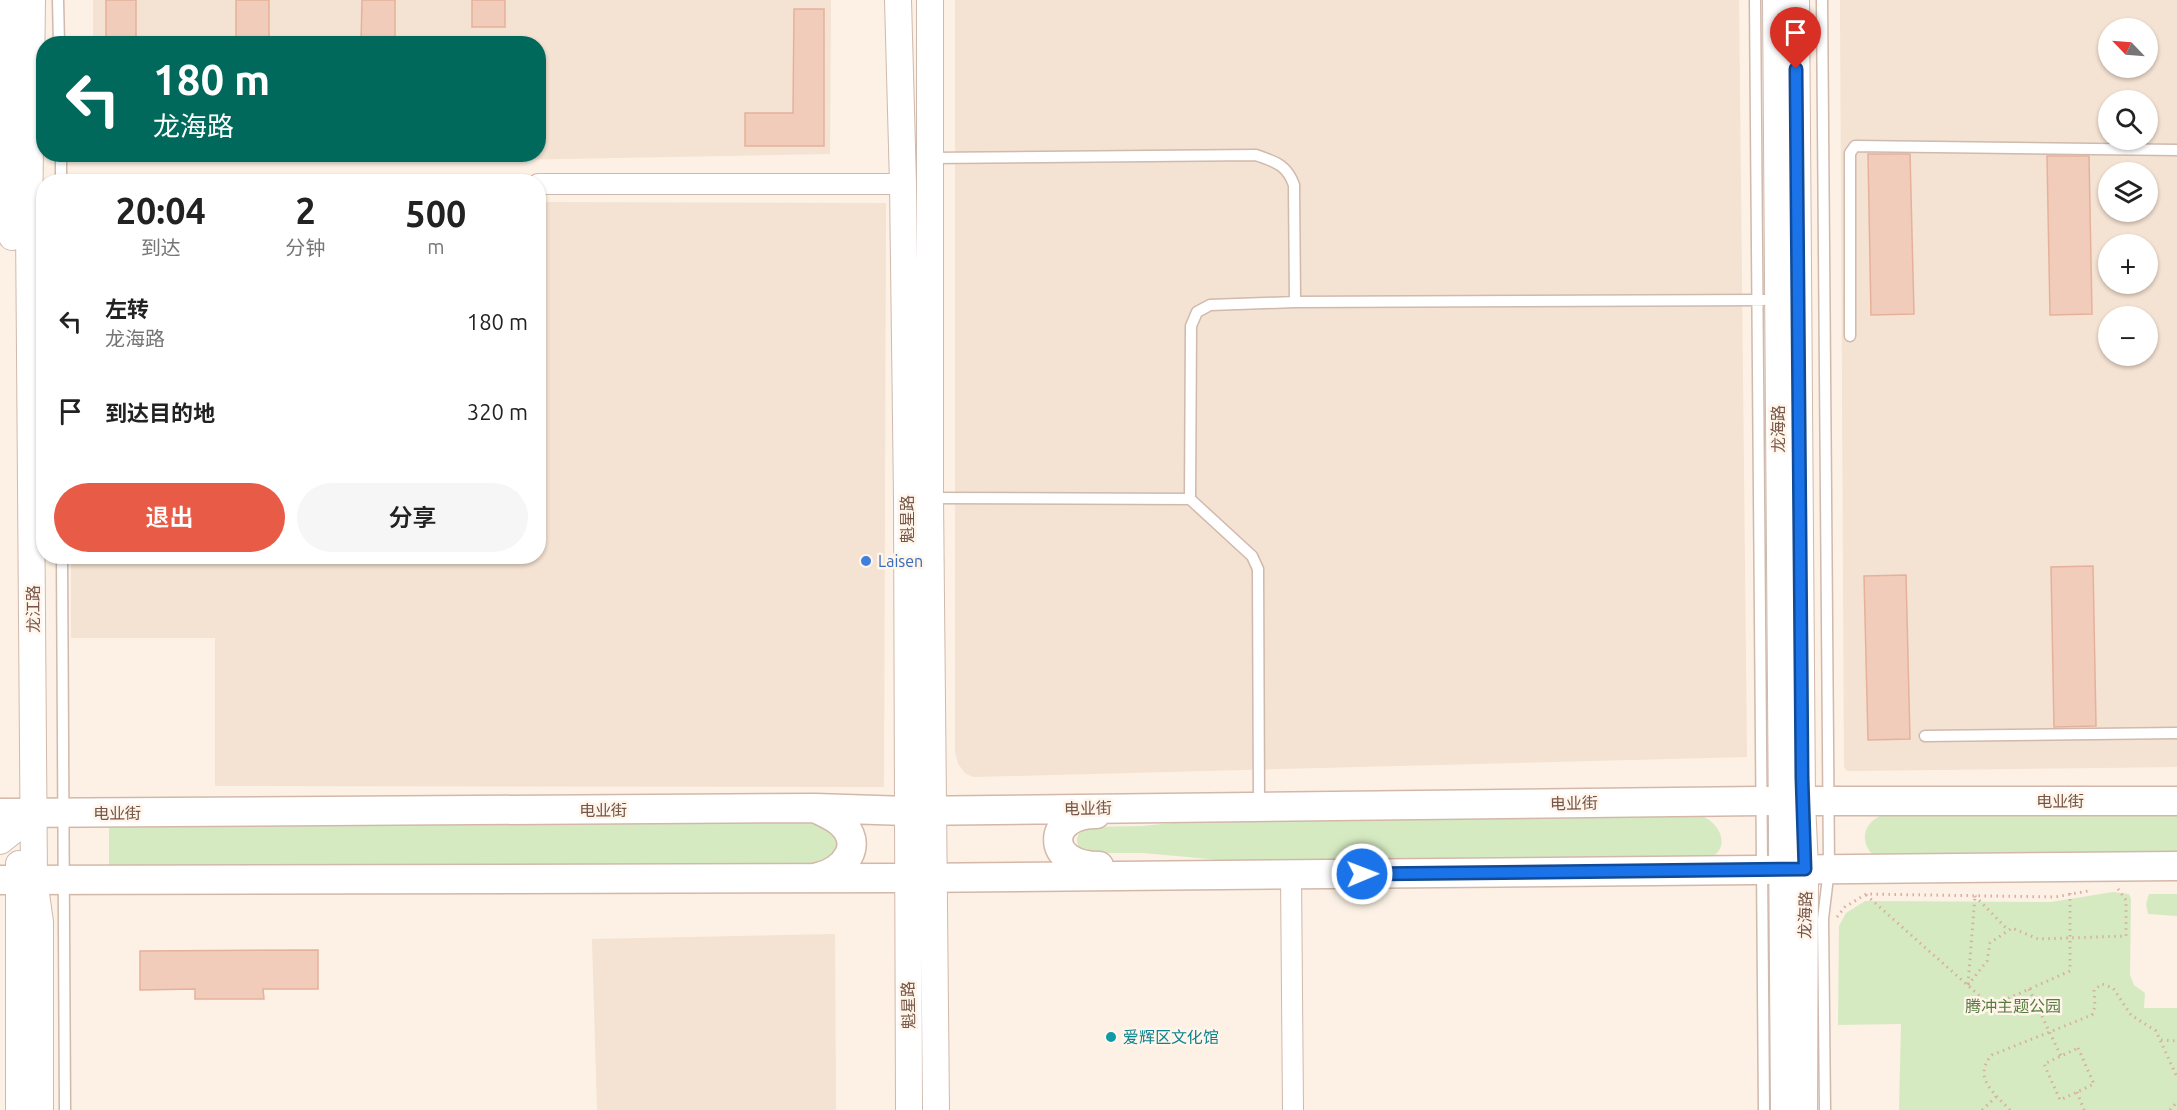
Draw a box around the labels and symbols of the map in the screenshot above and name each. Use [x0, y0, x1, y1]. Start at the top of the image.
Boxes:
pin [1770, 7, 1821, 69]
north arrow [2098, 18, 2158, 78]
street label: 龙海路 [1769, 405, 1787, 453]
street label: 魁星路 [898, 495, 916, 543]
place label: Laisen [878, 552, 923, 570]
marker: Laisen [859, 554, 873, 568]
street label: 龙江路 [24, 585, 42, 633]
street label: 电业街 [2036, 792, 2084, 810]
street label: 电业街 [1550, 794, 1598, 812]
street label: 电业街 [1064, 799, 1112, 817]
street label: 电业街 [579, 801, 627, 819]
street label: 电业街 [93, 804, 141, 822]
position arrow [1330, 842, 1394, 906]
street label: 龙海路 [1796, 891, 1814, 939]
street label: 魁星路 [899, 981, 917, 1029]
park label: 腾冲主题公园 [1965, 997, 2061, 1015]
place label: 爱辉区文化馆 [1123, 1028, 1219, 1046]
marker: 爱辉区文化馆 [1104, 1030, 1118, 1044]

